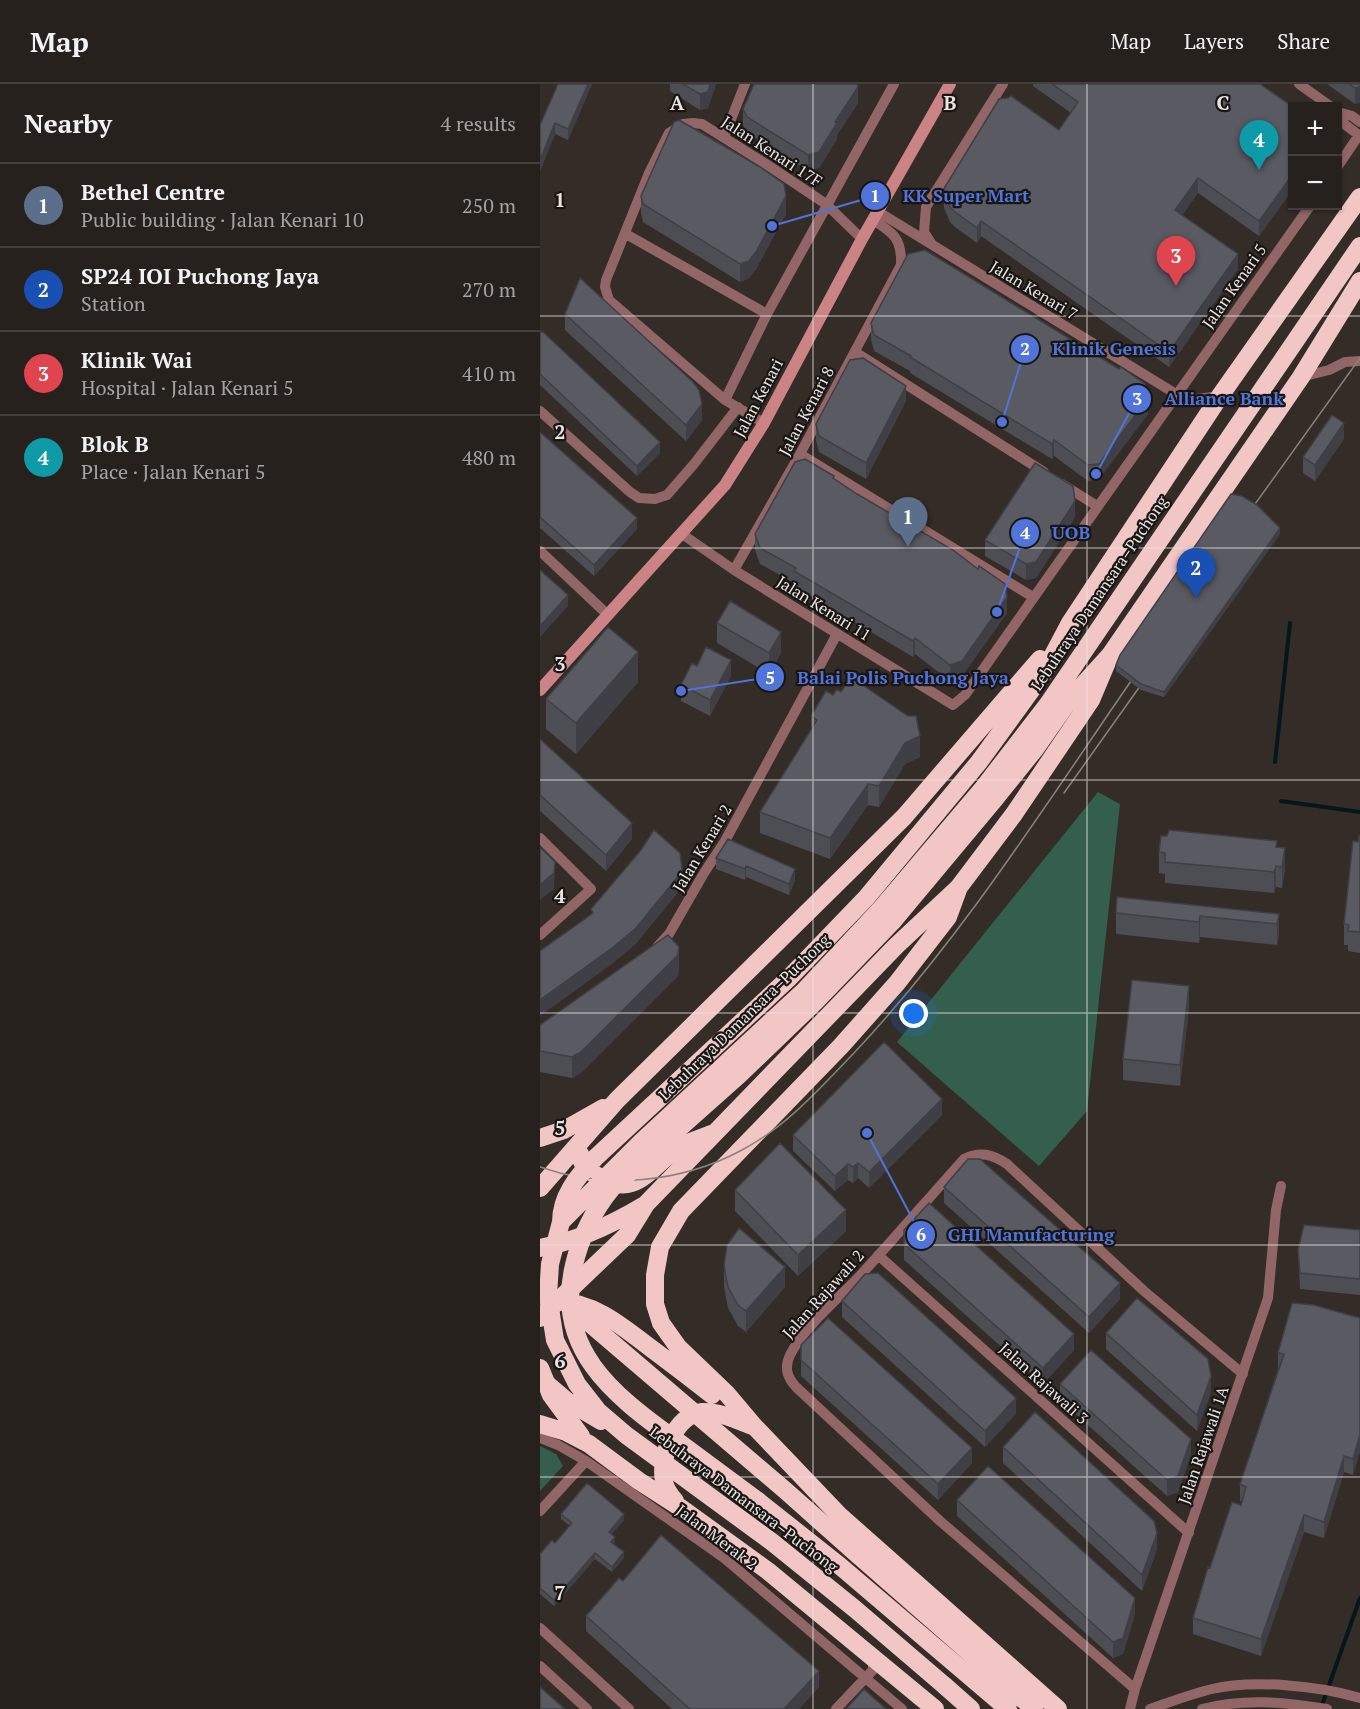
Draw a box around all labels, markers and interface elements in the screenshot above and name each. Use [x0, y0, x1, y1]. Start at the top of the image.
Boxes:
text: Map [30, 23, 89, 60]
text: Map [1110, 27, 1151, 55]
text: Layers [1184, 27, 1244, 55]
text: Share [1277, 27, 1330, 55]
text: A [670, 89, 685, 116]
text: B [944, 89, 957, 116]
text: C [1216, 89, 1230, 116]
map controls [1288, 102, 1342, 210]
button: + [1288, 102, 1342, 156]
text: Nearby [24, 106, 112, 140]
text: 4 results [441, 110, 516, 137]
street label: Jalan Kenari 17F [718, 110, 826, 192]
pin: 4 [1240, 120, 1278, 170]
button: − [1288, 156, 1342, 210]
text: Bethel Centre [81, 177, 225, 206]
callout: KK Super Mart [860, 178, 1041, 214]
text: 1 [870, 183, 880, 207]
text: KK Super Mart [903, 183, 1029, 207]
text: 1 [554, 186, 566, 213]
text: 1 [38, 192, 49, 219]
text: 250 m [462, 192, 516, 219]
text: Public building · Jalan Kenari 10 [81, 206, 364, 233]
pin: 3 [1156, 236, 1196, 286]
street label: Jalan Kenari 5 [1197, 239, 1271, 333]
street label: Jalan Kenari 7 [986, 255, 1082, 325]
text: SP24 IOI Puchong Jaya [81, 261, 319, 290]
text: 2 [38, 276, 49, 303]
text: 270 m [462, 276, 516, 303]
text: Station [81, 290, 146, 317]
callout: Klinik Genesis [1010, 331, 1188, 367]
text: 2 [1020, 336, 1030, 360]
text: Klinik Genesis [1052, 336, 1176, 360]
text: Klinik Wai [81, 345, 192, 374]
street label: Jalan Kenari [728, 355, 788, 441]
text: 3 [38, 360, 49, 387]
text: 410 m [462, 360, 516, 387]
street label: Jalan Kenari 8 [773, 362, 839, 460]
text: Hospital · Jalan Kenari 5 [81, 374, 294, 401]
callout: Alliance Bank [1122, 381, 1295, 417]
text: 3 [1132, 386, 1142, 410]
text: Alliance Bank [1164, 386, 1284, 410]
text: 2 [554, 418, 566, 445]
text: Blok B [81, 429, 149, 458]
text: 4 [38, 444, 49, 471]
text: 480 m [462, 444, 516, 471]
text: Place · Jalan Kenari 5 [81, 458, 266, 485]
street label: Lebuhraya Damansara–Puchong [1025, 491, 1173, 695]
pin: 1 [888, 498, 928, 547]
callout: UOB [1010, 515, 1102, 551]
text: 4 [1020, 520, 1031, 544]
text: UOB [1052, 520, 1090, 544]
pin: 2 [1176, 548, 1216, 598]
street label: Jalan Kenari 11 [773, 570, 875, 646]
text: 3 [554, 650, 566, 677]
callout: Balai Polis Puchong Jaya [755, 659, 1020, 695]
text: 5 [765, 665, 775, 689]
text: Balai Polis Puchong Jaya [797, 665, 1009, 689]
street label: Jalan Kenari 2 [667, 800, 737, 896]
text: 4 [554, 882, 566, 909]
street label: Lebuhraya Damansara–Puchong [653, 929, 835, 1105]
your location [899, 999, 928, 1028]
text: 5 [554, 1114, 566, 1141]
callout: GHI Manufacturing [906, 1217, 1127, 1253]
text: 6 [916, 1222, 926, 1246]
text: GHI Manufacturing [948, 1222, 1115, 1246]
street label: Jalan Rajawali 2 [777, 1245, 869, 1343]
street label: Jalan Rajawali 3 [995, 1337, 1093, 1429]
text: 6 [554, 1347, 566, 1374]
street label: Jalan Rajawali 1A [1172, 1383, 1234, 1507]
street label: Lebuhraya Damansara–Puchong [645, 1421, 843, 1578]
street label: Jalan Merak 2 [672, 1499, 762, 1575]
text: 7 [554, 1579, 566, 1606]

